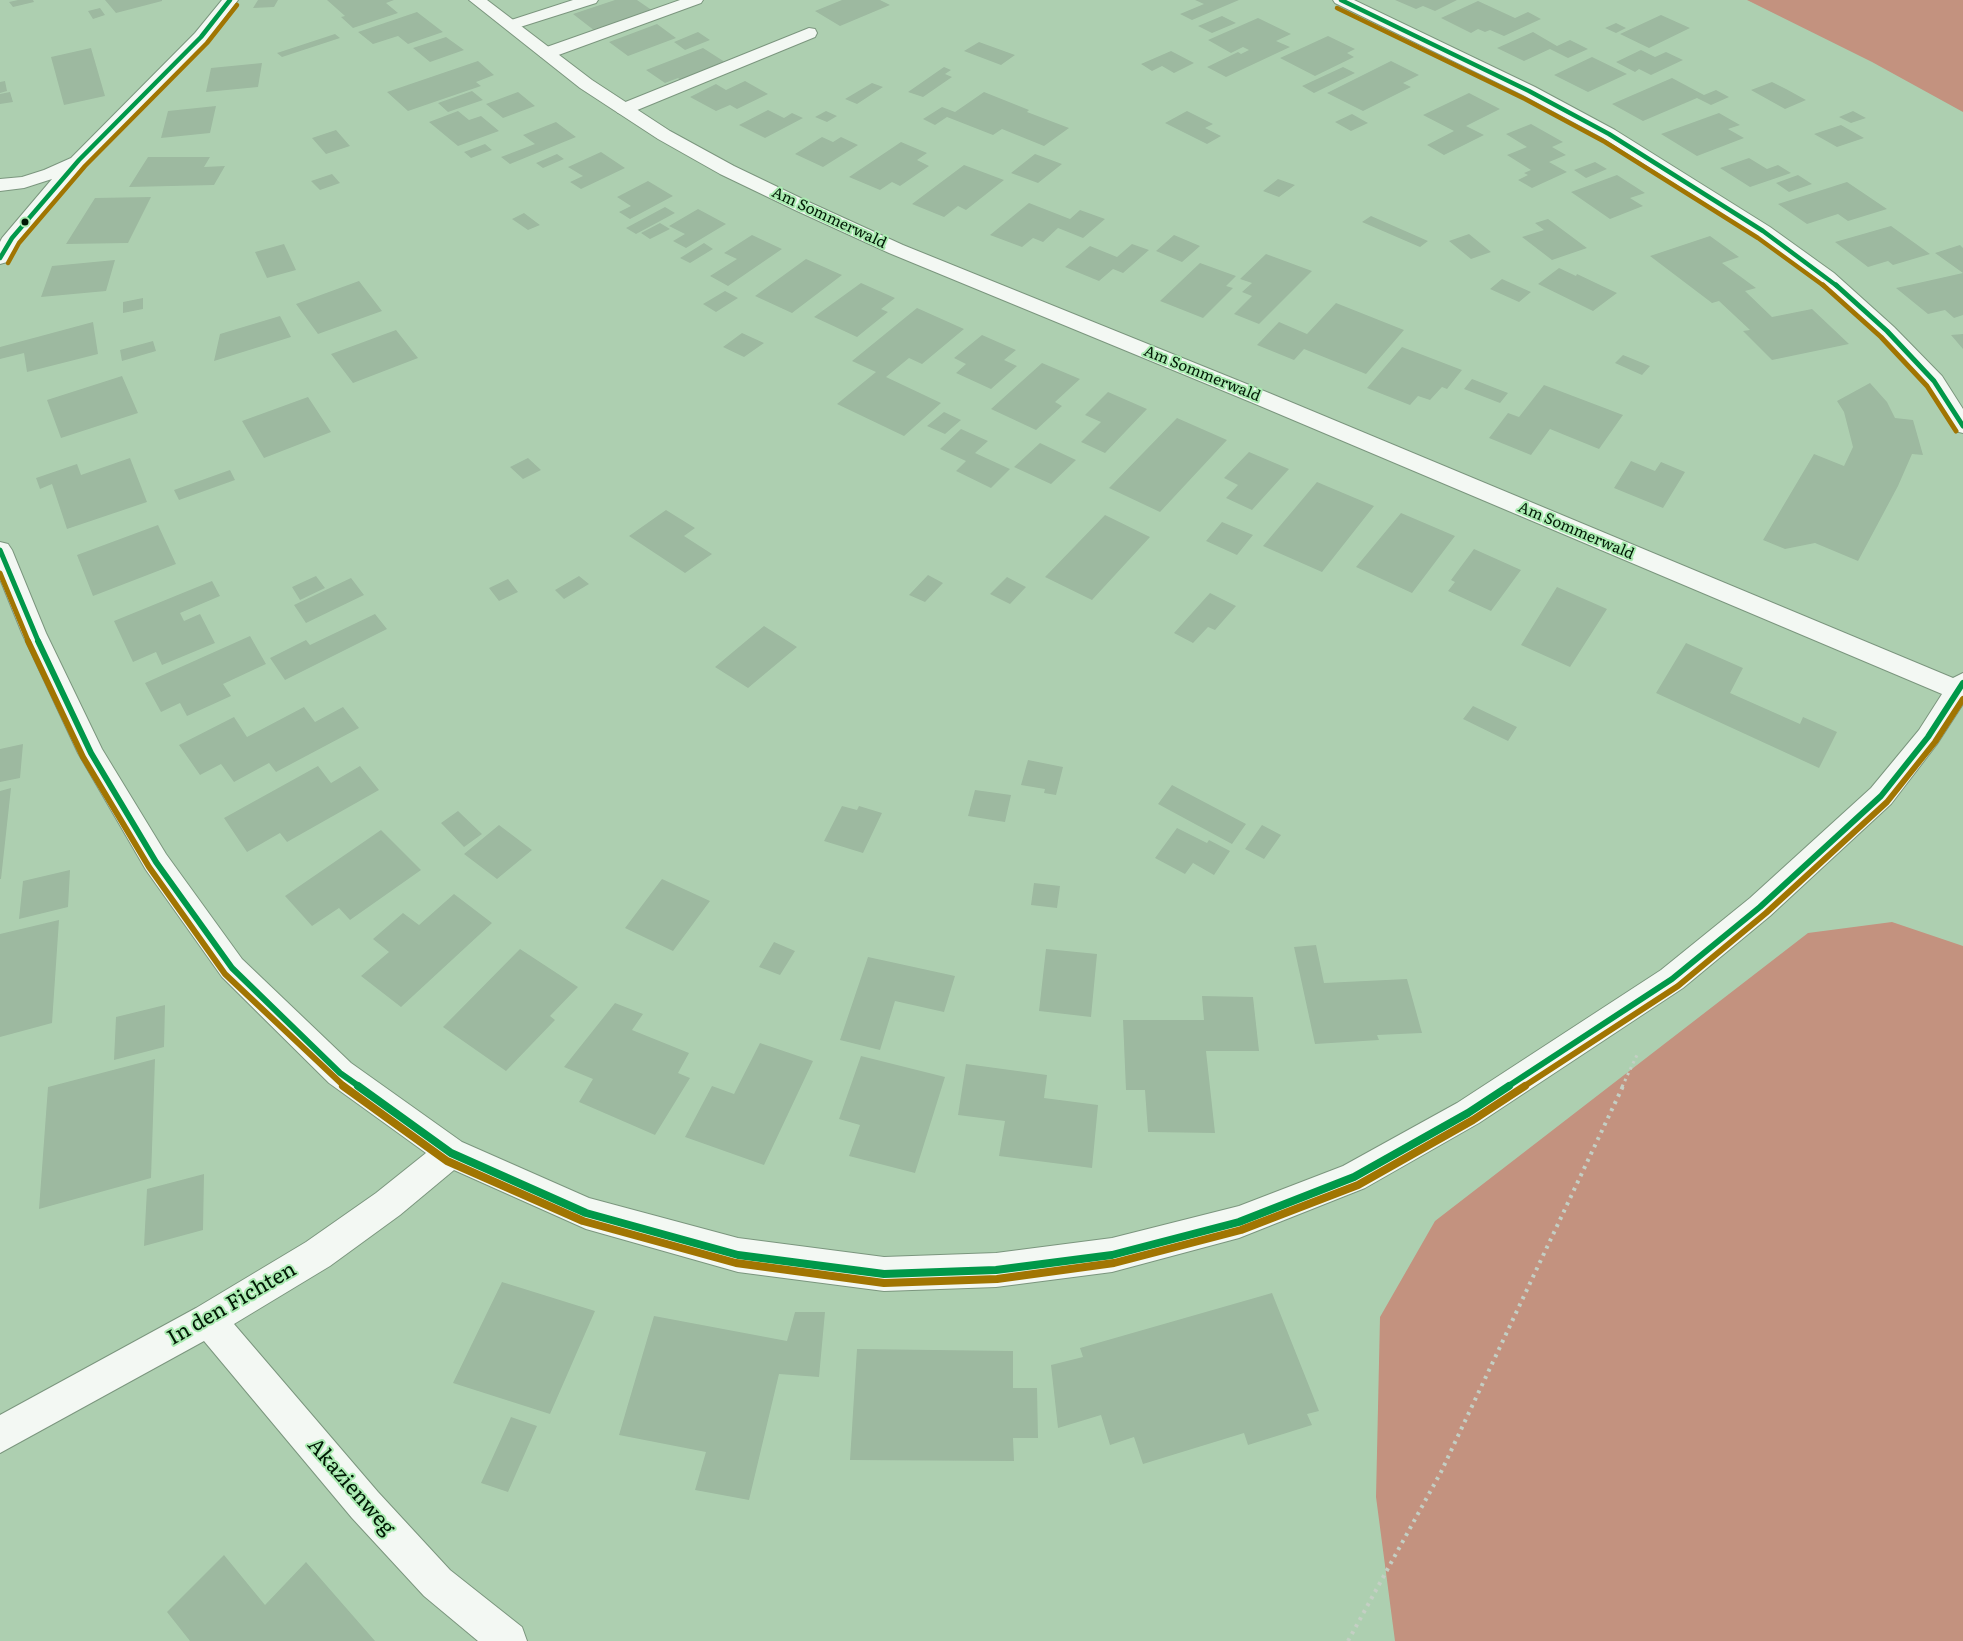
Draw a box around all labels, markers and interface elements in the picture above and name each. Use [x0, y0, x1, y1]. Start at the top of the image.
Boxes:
street label: Am Sommerwald [769, 184, 889, 252]
unlabelled marker [20, 217, 30, 227]
street label: Am Sommerwald [1141, 342, 1263, 406]
street label: Am Sommerwald [1515, 498, 1637, 564]
street label: In den Fichten [163, 1257, 301, 1351]
street label: Akazienweg [302, 1433, 400, 1541]

